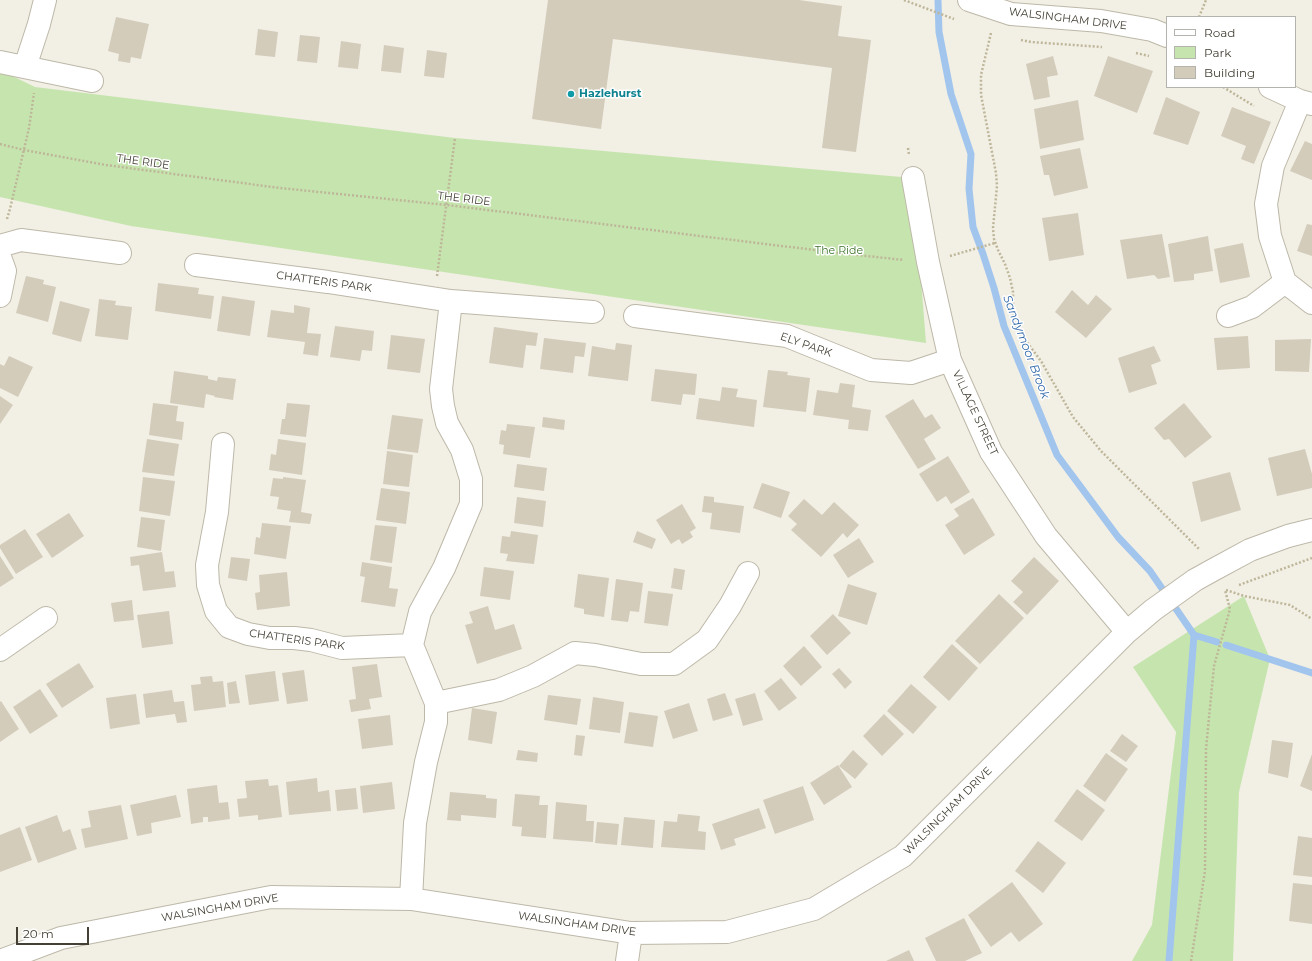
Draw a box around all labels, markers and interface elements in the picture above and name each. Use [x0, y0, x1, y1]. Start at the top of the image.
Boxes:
street label: WALSINGHAM DRIVE [1008, 5, 1128, 33]
legend [1166, 16, 1296, 88]
text: Road [1204, 25, 1235, 40]
text: Park [1204, 45, 1231, 60]
text: Building [1204, 65, 1255, 80]
place label: Hazlehurst [579, 87, 641, 101]
marker: Hazlehurst [566, 89, 576, 99]
street label: THE RIDE [116, 152, 170, 172]
street label: THE RIDE [437, 189, 491, 209]
park label: The Ride [815, 244, 863, 258]
street label: CHATTERIS PARK [275, 269, 373, 295]
water label: Sandymoor Brook [1000, 293, 1052, 401]
street label: ELY PARK [778, 330, 834, 360]
street label: VILLAGE STREET [950, 368, 1000, 458]
street label: CHATTERIS PARK [248, 627, 346, 653]
street label: WALSINGHAM DRIVE [901, 764, 995, 858]
street label: WALSINGHAM DRIVE [160, 891, 280, 925]
street label: WALSINGHAM DRIVE [517, 909, 637, 939]
scale bar [18, 919, 91, 945]
text: 20 m [23, 926, 54, 941]

